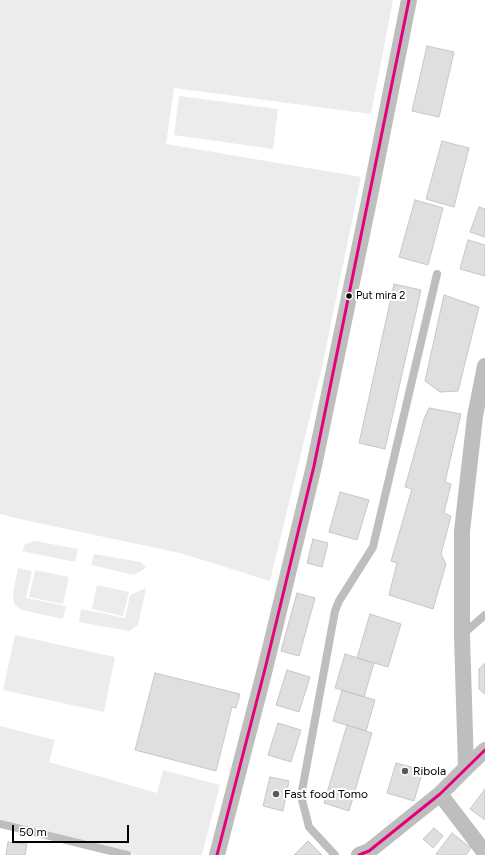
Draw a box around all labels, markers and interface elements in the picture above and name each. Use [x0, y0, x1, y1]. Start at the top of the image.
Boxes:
place label: Put mira 2 [356, 289, 405, 303]
marker: Put mira 2 [344, 291, 354, 301]
place label: Ribola [413, 764, 446, 778]
marker: Ribola [400, 766, 410, 776]
place label: Fast food Tomo [284, 787, 368, 801]
marker: Fast food Tomo [271, 789, 281, 799]
scale bar [14, 817, 131, 843]
text: 50 m [19, 825, 47, 839]

